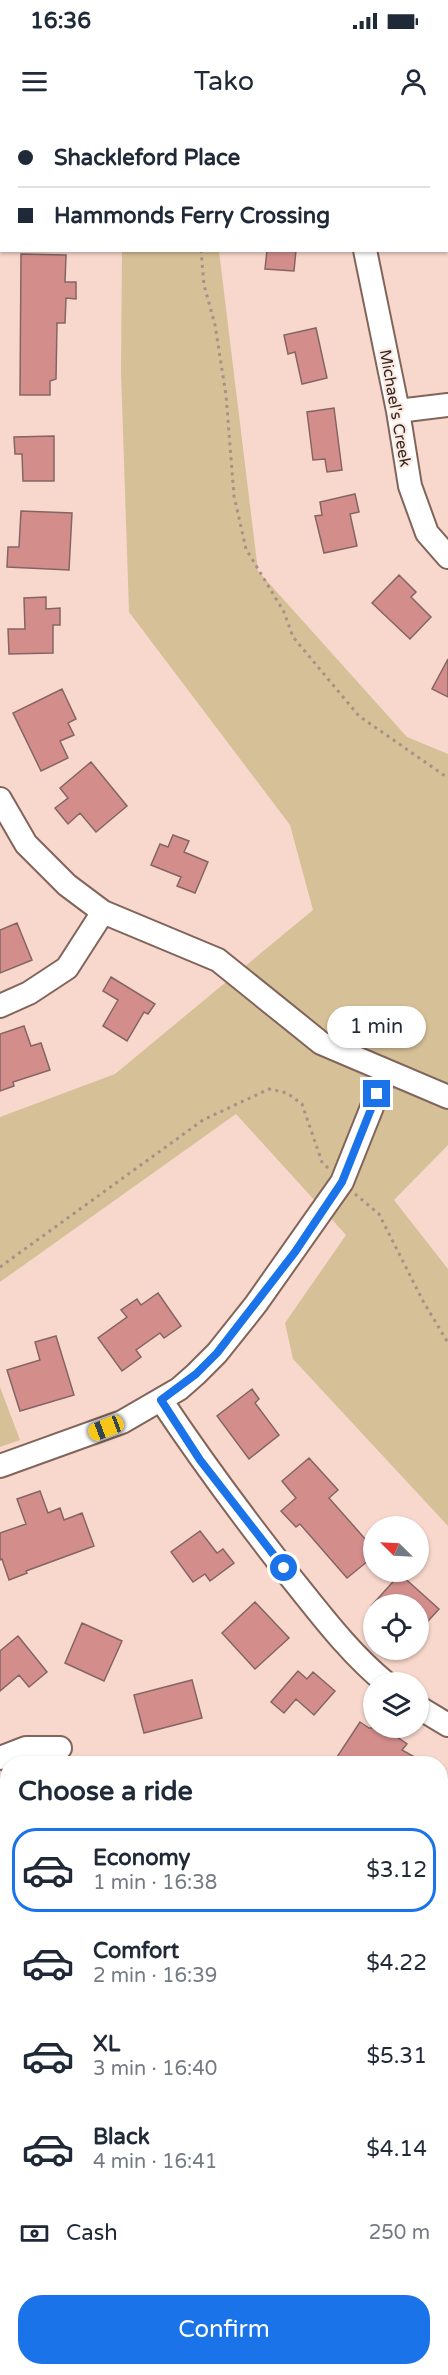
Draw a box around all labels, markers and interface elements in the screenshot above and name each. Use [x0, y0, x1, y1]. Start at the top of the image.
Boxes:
text: 16:36 [30, 8, 91, 34]
icon: menu [18, 65, 51, 98]
text: Tako [194, 65, 254, 98]
icon: person [397, 65, 430, 98]
text: Shackleford Place [54, 145, 240, 171]
text: Hammonds Ferry Crossing [54, 203, 330, 229]
street label: Michael's Creek [375, 348, 415, 469]
callout: 1 min [328, 1007, 427, 1049]
text: 1 min [350, 1015, 403, 1039]
route end [363, 1080, 390, 1107]
car [86, 1413, 126, 1443]
north arrow [363, 1516, 429, 1582]
map controls [363, 1516, 429, 1738]
route start [270, 1554, 297, 1581]
button: locate [363, 1594, 429, 1660]
button: layers [363, 1672, 429, 1738]
text: Choose a ride [18, 1775, 193, 1808]
icon: car [21, 1843, 75, 1897]
text: Economy [93, 1845, 190, 1871]
text: $3.12 [366, 1857, 427, 1883]
text: 1 min · 16:38 [93, 1871, 217, 1895]
icon: car [21, 1936, 75, 1990]
text: Comfort [93, 1938, 179, 1964]
text: $4.22 [366, 1950, 427, 1976]
text: 2 min · 16:39 [93, 1964, 217, 1988]
icon: car [21, 2029, 75, 2083]
text: XL [93, 2031, 120, 2057]
text: $5.31 [366, 2043, 427, 2069]
text: 3 min · 16:40 [93, 2057, 217, 2081]
icon: car [21, 2122, 75, 2176]
text: Black [93, 2124, 150, 2150]
text: $4.14 [366, 2136, 427, 2162]
text: 4 min · 16:41 [93, 2150, 217, 2174]
icon: cash [18, 2217, 51, 2250]
text: Cash [66, 2220, 118, 2246]
text: 250 m [369, 2221, 430, 2245]
button: Confirm [18, 2295, 430, 2364]

